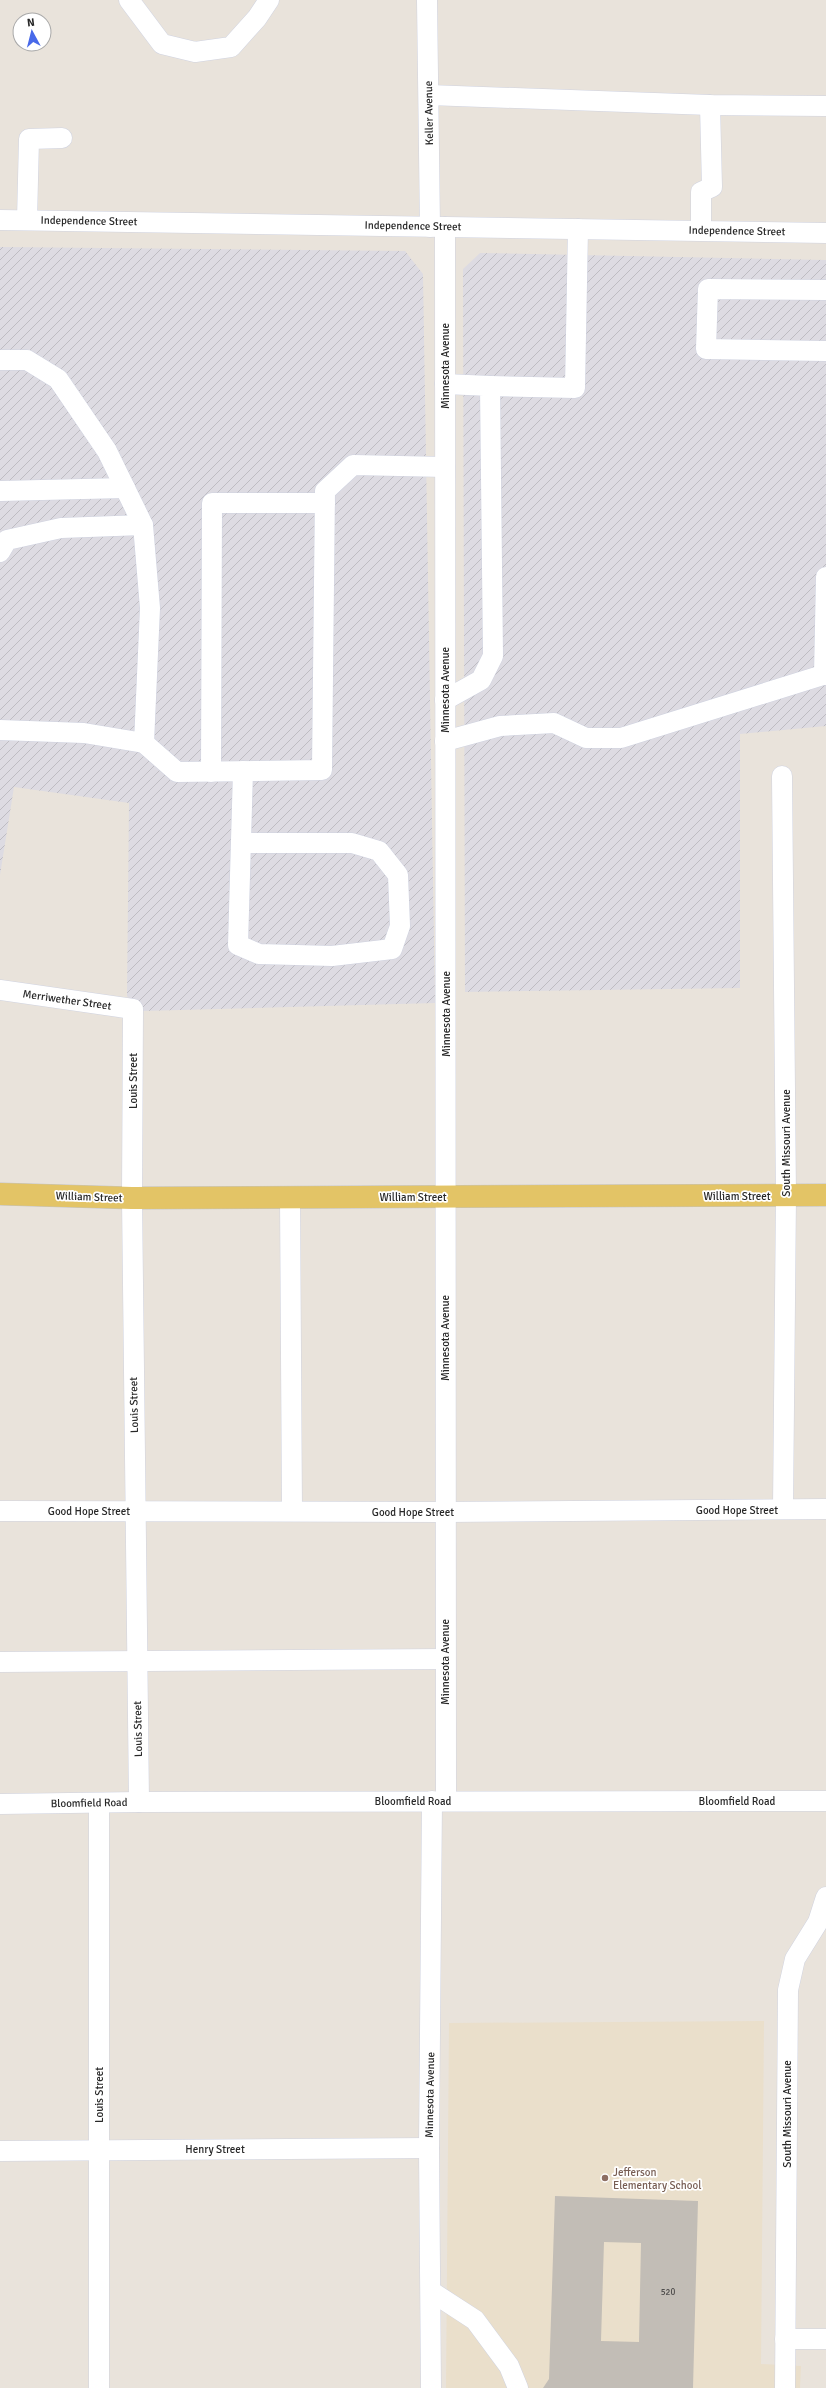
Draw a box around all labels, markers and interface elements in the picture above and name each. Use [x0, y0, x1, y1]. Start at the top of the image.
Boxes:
north arrow [12, 12, 52, 52]
text: N [26, 16, 35, 29]
street label: Keller Avenue [422, 81, 436, 145]
street label: Independence Street [40, 214, 138, 228]
street label: Independence Street [364, 219, 462, 233]
street label: Independence Street [688, 224, 786, 238]
street label: Minnesota Avenue [439, 323, 452, 409]
street label: Minnesota Avenue [439, 647, 452, 733]
street label: Minnesota Avenue [440, 971, 453, 1057]
street label: Merriwether Street [22, 987, 112, 1013]
street label: Louis Street [127, 1053, 140, 1109]
street label: South Missouri Avenue [780, 1089, 793, 1197]
street label: William Street [55, 1189, 123, 1205]
street label: William Street [703, 1190, 771, 1203]
street label: William Street [379, 1191, 447, 1204]
street label: Minnesota Avenue [439, 1295, 452, 1381]
street label: Louis Street [127, 1377, 141, 1433]
street label: Good Hope Street [696, 1504, 778, 1517]
street label: Good Hope Street [48, 1505, 130, 1518]
street label: Good Hope Street [372, 1506, 454, 1519]
street label: Minnesota Avenue [439, 1619, 452, 1705]
street label: Louis Street [131, 1701, 145, 1757]
street label: Bloomfield Road [375, 1795, 452, 1808]
street label: Bloomfield Road [699, 1795, 776, 1808]
street label: Bloomfield Road [50, 1796, 128, 1810]
street label: Minnesota Avenue [423, 2052, 437, 2138]
street label: South Missouri Avenue [781, 2060, 794, 2168]
street label: Louis Street [93, 2067, 106, 2123]
street label: Henry Street [185, 2143, 245, 2156]
place label: Jefferson Elementary School [613, 2166, 701, 2192]
marker: Jefferson Elementary School [600, 2173, 610, 2183]
house number: 520 [661, 2287, 675, 2298]

